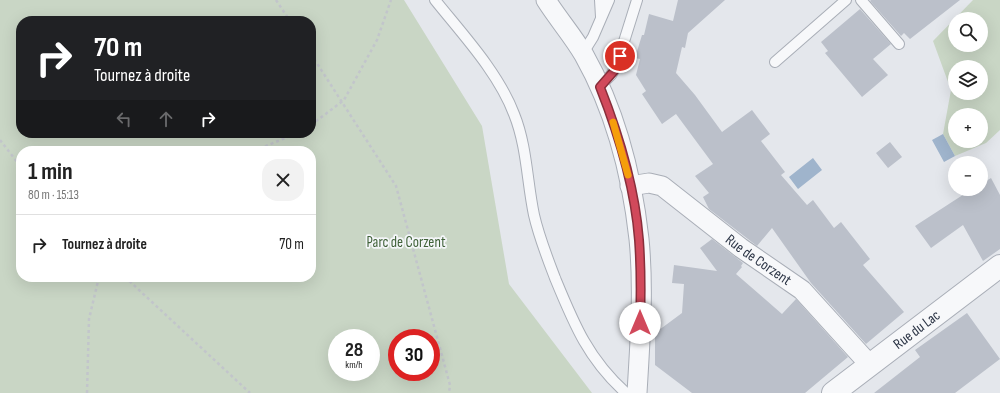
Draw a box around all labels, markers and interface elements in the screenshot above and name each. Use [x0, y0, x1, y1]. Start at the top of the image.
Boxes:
map controls [948, 12, 988, 196]
button: search [948, 12, 988, 52]
text: 70 m [94, 31, 142, 64]
icon: right [28, 32, 80, 84]
pin [603, 39, 637, 73]
icon: arrive [609, 45, 631, 67]
button: layers [948, 60, 988, 100]
text: Tournez à droite [94, 65, 190, 86]
icon: left [113, 108, 135, 130]
icon: ahead [155, 108, 177, 130]
icon: right [197, 108, 219, 130]
button: + [948, 108, 988, 148]
button: − [948, 156, 988, 196]
text: 1 min [28, 157, 73, 186]
button: close [262, 159, 304, 201]
text: 80 m · 15:13 [28, 187, 79, 203]
street label: Rue de Corzent [722, 230, 795, 290]
park label: Parc de Corzent [366, 233, 446, 252]
icon: right [28, 234, 50, 256]
text: Tournez à droite [62, 235, 147, 254]
text: 70 m [279, 235, 304, 254]
position arrow [619, 302, 661, 344]
street label: Rue du Lac [889, 306, 944, 353]
speed limit sign: 30 [388, 329, 440, 381]
text: 28 [345, 338, 363, 362]
text: km/h [345, 359, 363, 371]

